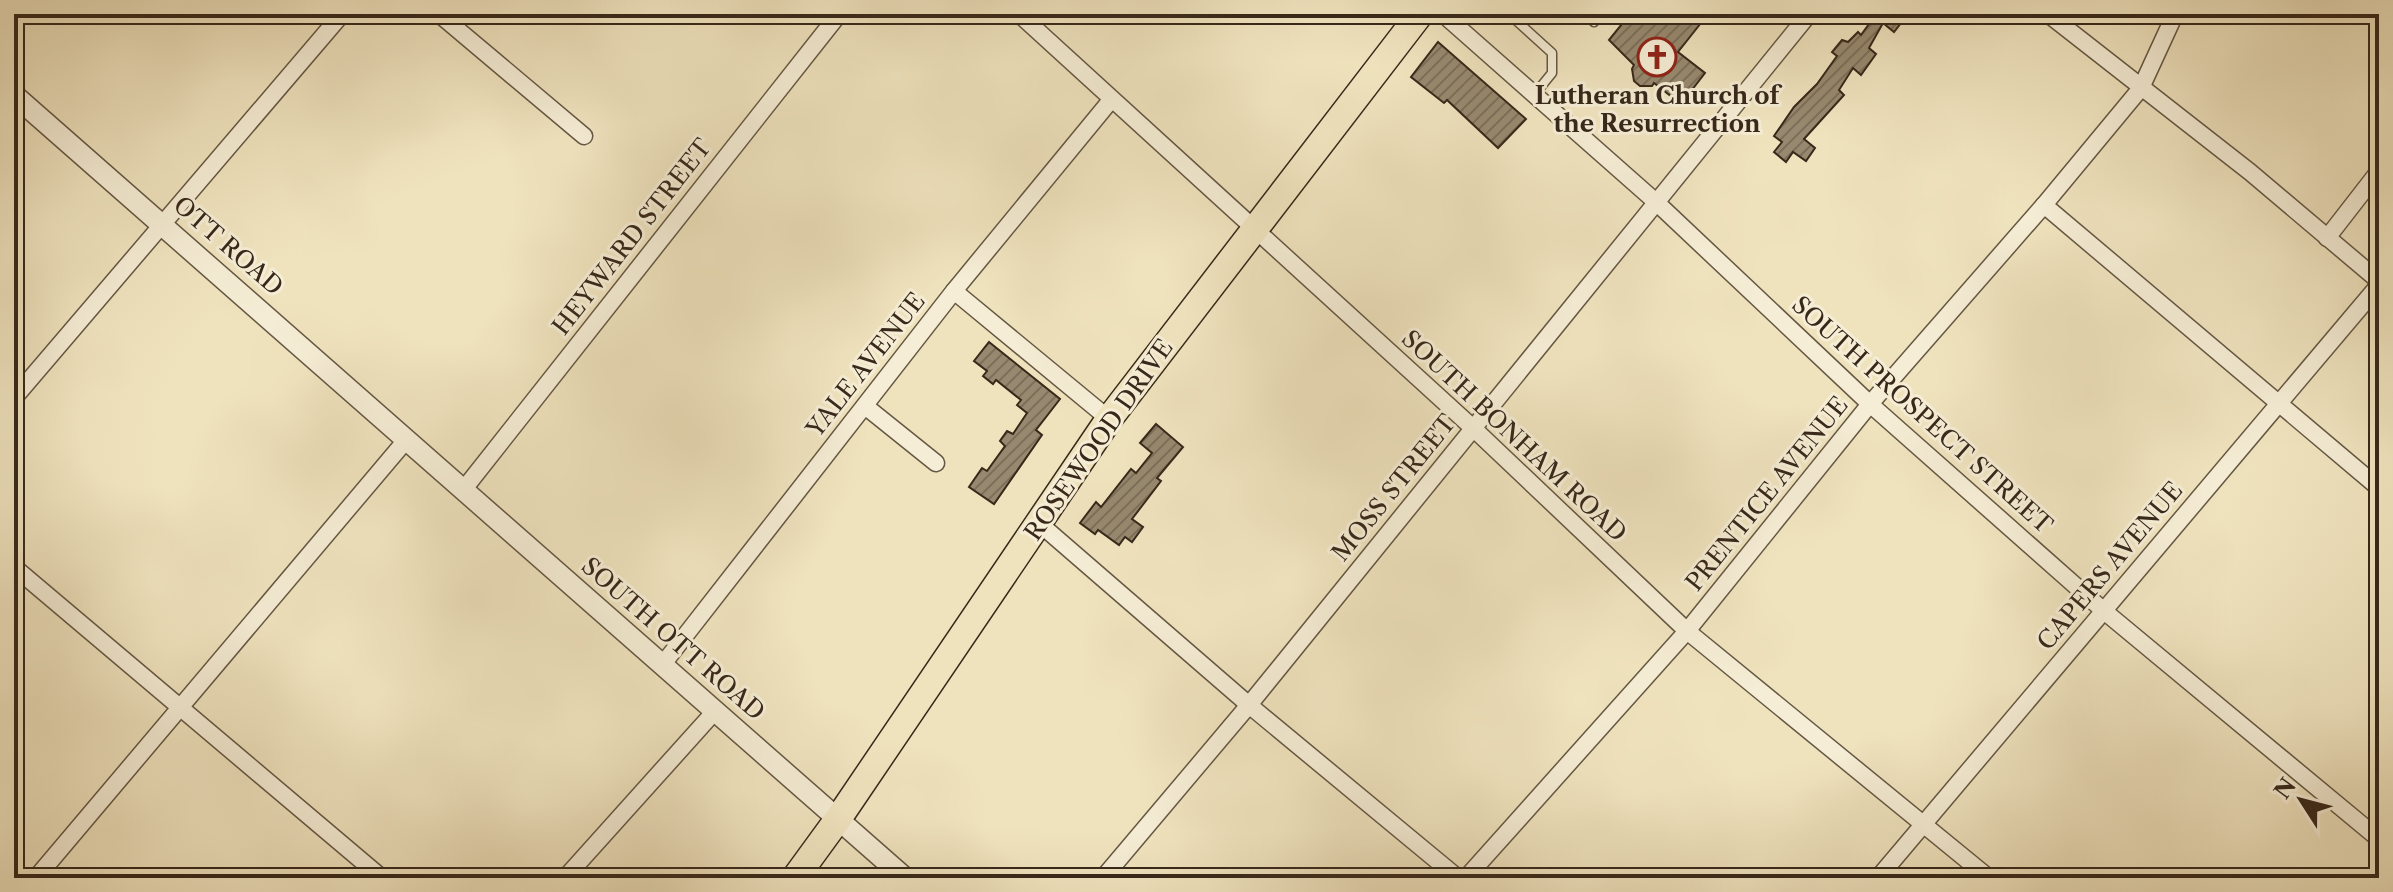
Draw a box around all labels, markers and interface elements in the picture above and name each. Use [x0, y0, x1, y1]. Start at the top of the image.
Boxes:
church icon: Lutheran Church of the Resurrection [1636, 36, 1678, 78]
place label: Lutheran Church of the Resurrection [1535, 81, 1783, 138]
street label: HEYWARD STREET [546, 133, 717, 340]
street label: OTT ROAD [168, 190, 289, 301]
street label: YALE AVENUE [800, 287, 931, 443]
street label: SOUTH PROSPECT STREET [1786, 290, 2059, 539]
street label: SOUTH BONHAM ROAD [1396, 324, 1633, 547]
street label: ROSEWOOD DRIVE [1018, 334, 1179, 546]
street label: PRENTICE AVENUE [1679, 391, 1854, 597]
street label: MOSS STREET [1326, 409, 1462, 567]
street label: CAPERS AVENUE [2031, 476, 2188, 656]
street label: SOUTH OTT ROAD [576, 551, 771, 726]
north arrow [2261, 760, 2341, 840]
text: N [2269, 773, 2302, 804]

